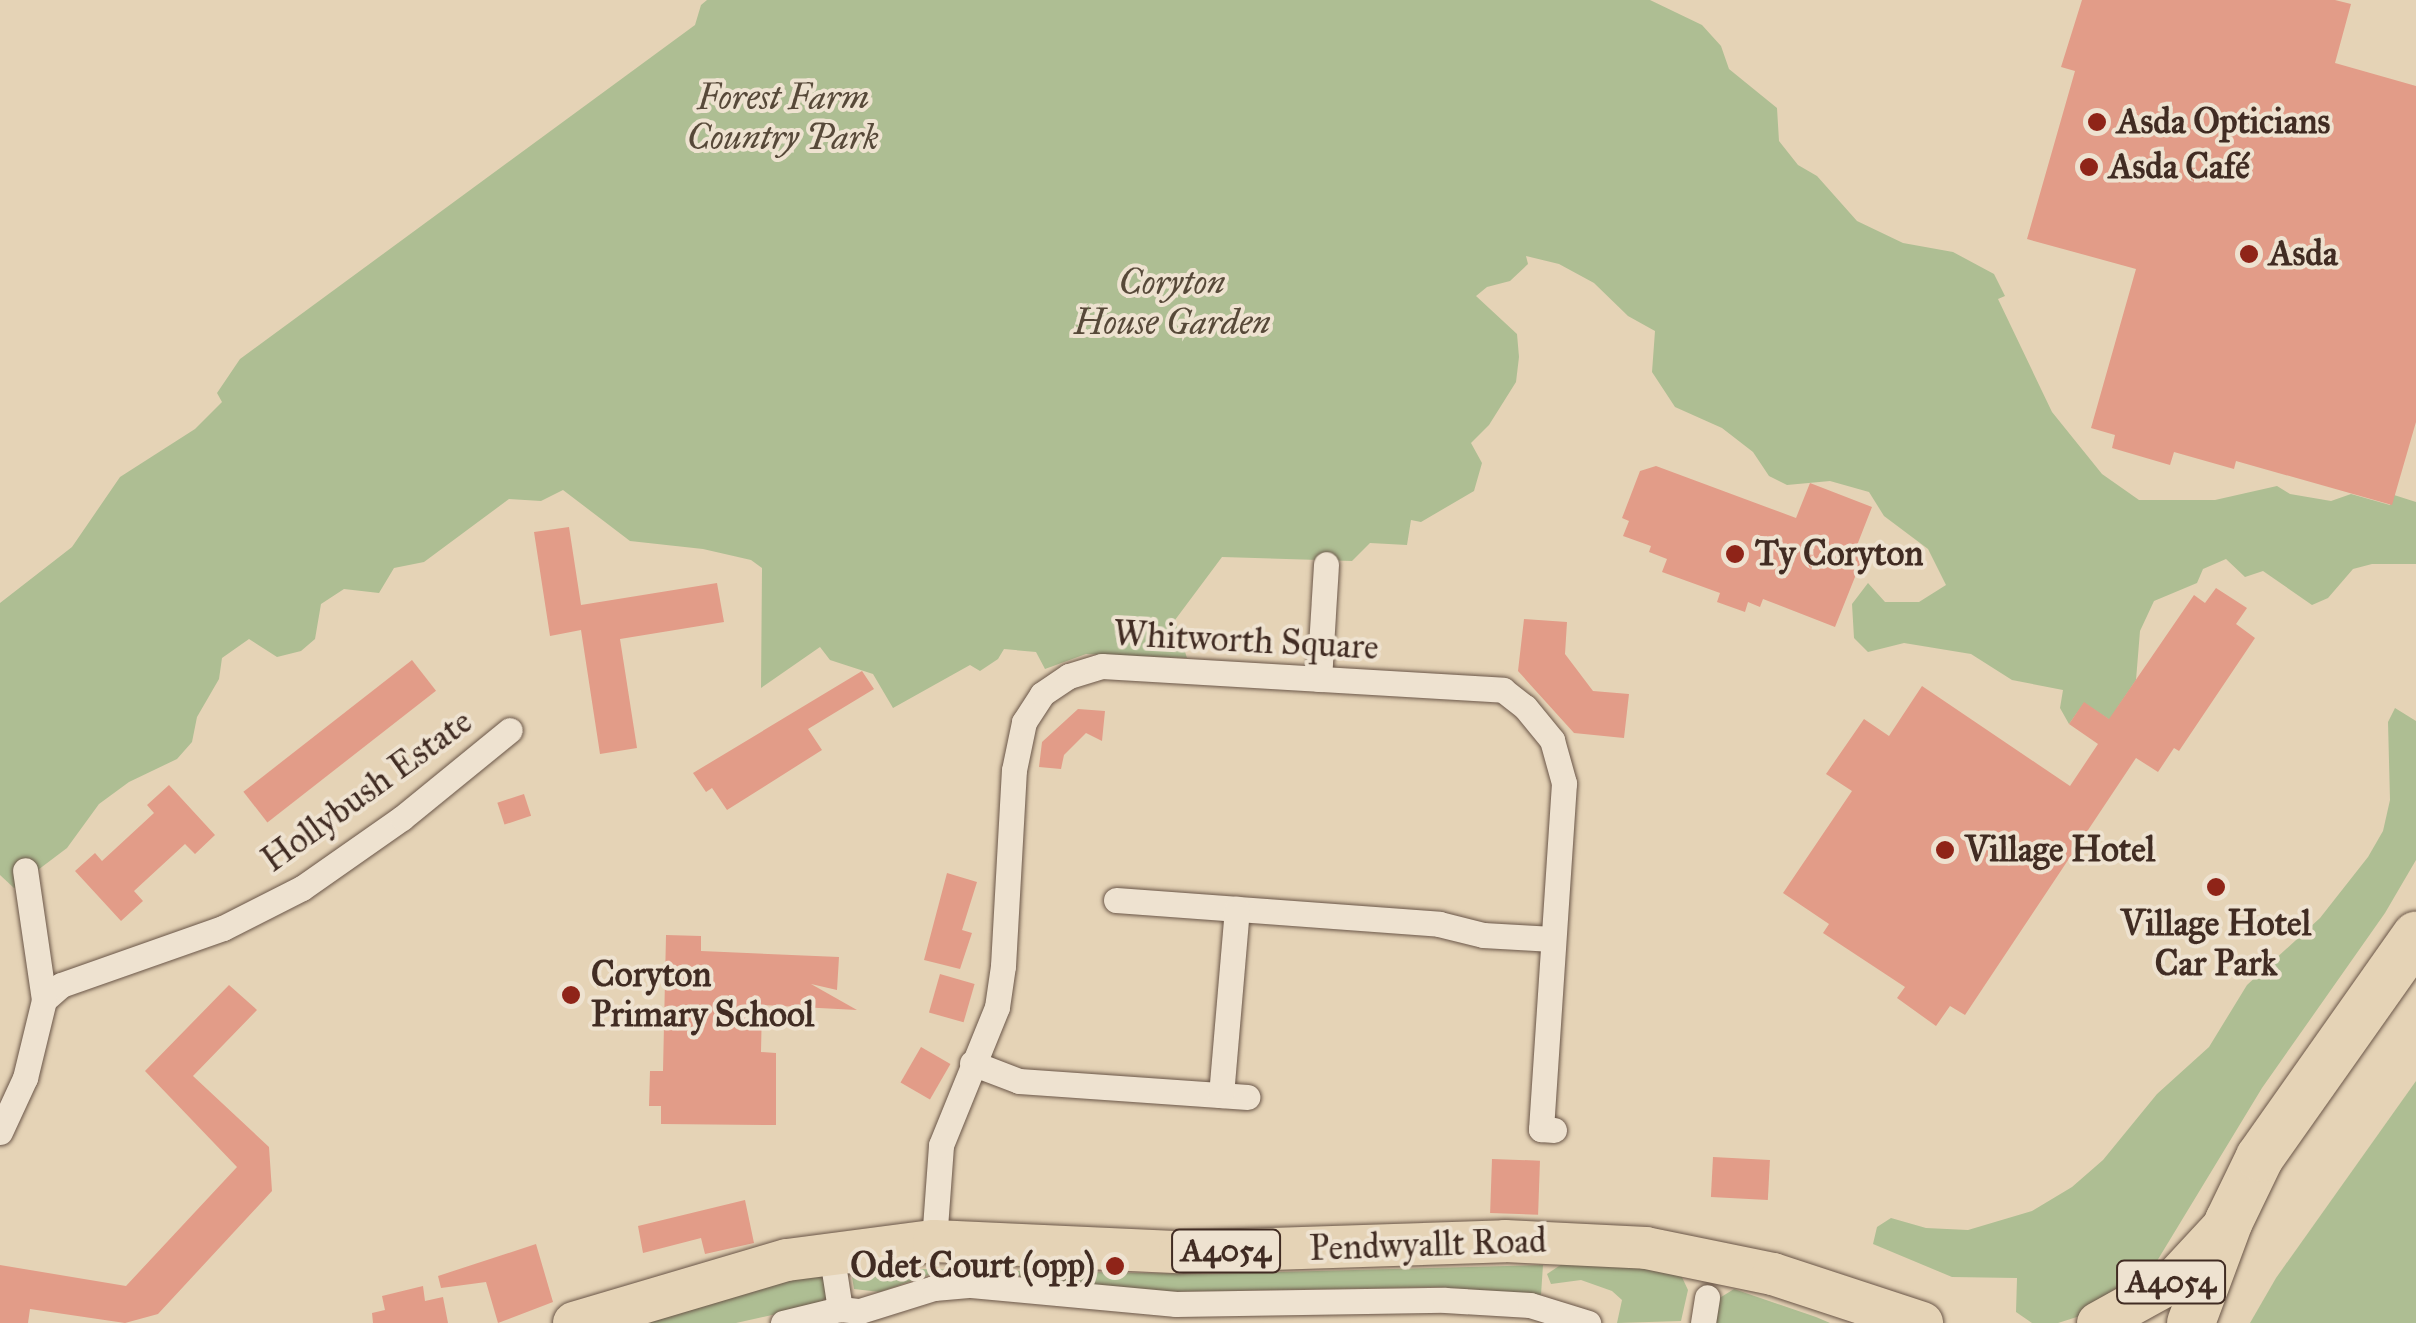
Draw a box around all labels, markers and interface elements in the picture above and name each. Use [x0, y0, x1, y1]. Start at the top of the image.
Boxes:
park label: Forest Farm Country Park [687, 77, 879, 159]
place label: Asda Opticians [2117, 101, 2330, 143]
marker: Asda Opticians [2086, 111, 2108, 133]
place label: Asda Café [2109, 146, 2250, 188]
marker: Asda Café [2078, 156, 2100, 178]
place label: Asda [2269, 233, 2338, 275]
marker: Asda [2238, 243, 2260, 265]
park label: Coryton House Garden [1074, 262, 1270, 344]
place label: Ty Coryton [1755, 533, 1923, 575]
marker: Ty Coryton [1724, 543, 1746, 565]
street label: Whitworth Square [1112, 613, 1380, 669]
street label: Hollybush Estate [254, 701, 480, 881]
place label: Village Hotel [1965, 829, 2155, 871]
marker: Village Hotel [1934, 839, 1956, 861]
marker: Village Hotel Car Park [2205, 876, 2227, 898]
place label: Village Hotel Car Park [2121, 903, 2311, 985]
place label: Coryton Primary School [591, 954, 814, 1036]
marker: Coryton Primary School [560, 984, 582, 1006]
street label: Pendwyallt Road [1309, 1220, 1547, 1270]
road number: A4054 [1171, 1224, 1281, 1278]
place label: Odet Court (opp) [850, 1245, 1095, 1287]
marker: Odet Court (opp) [1104, 1255, 1126, 1277]
road number: A4054 [2116, 1255, 2226, 1309]

